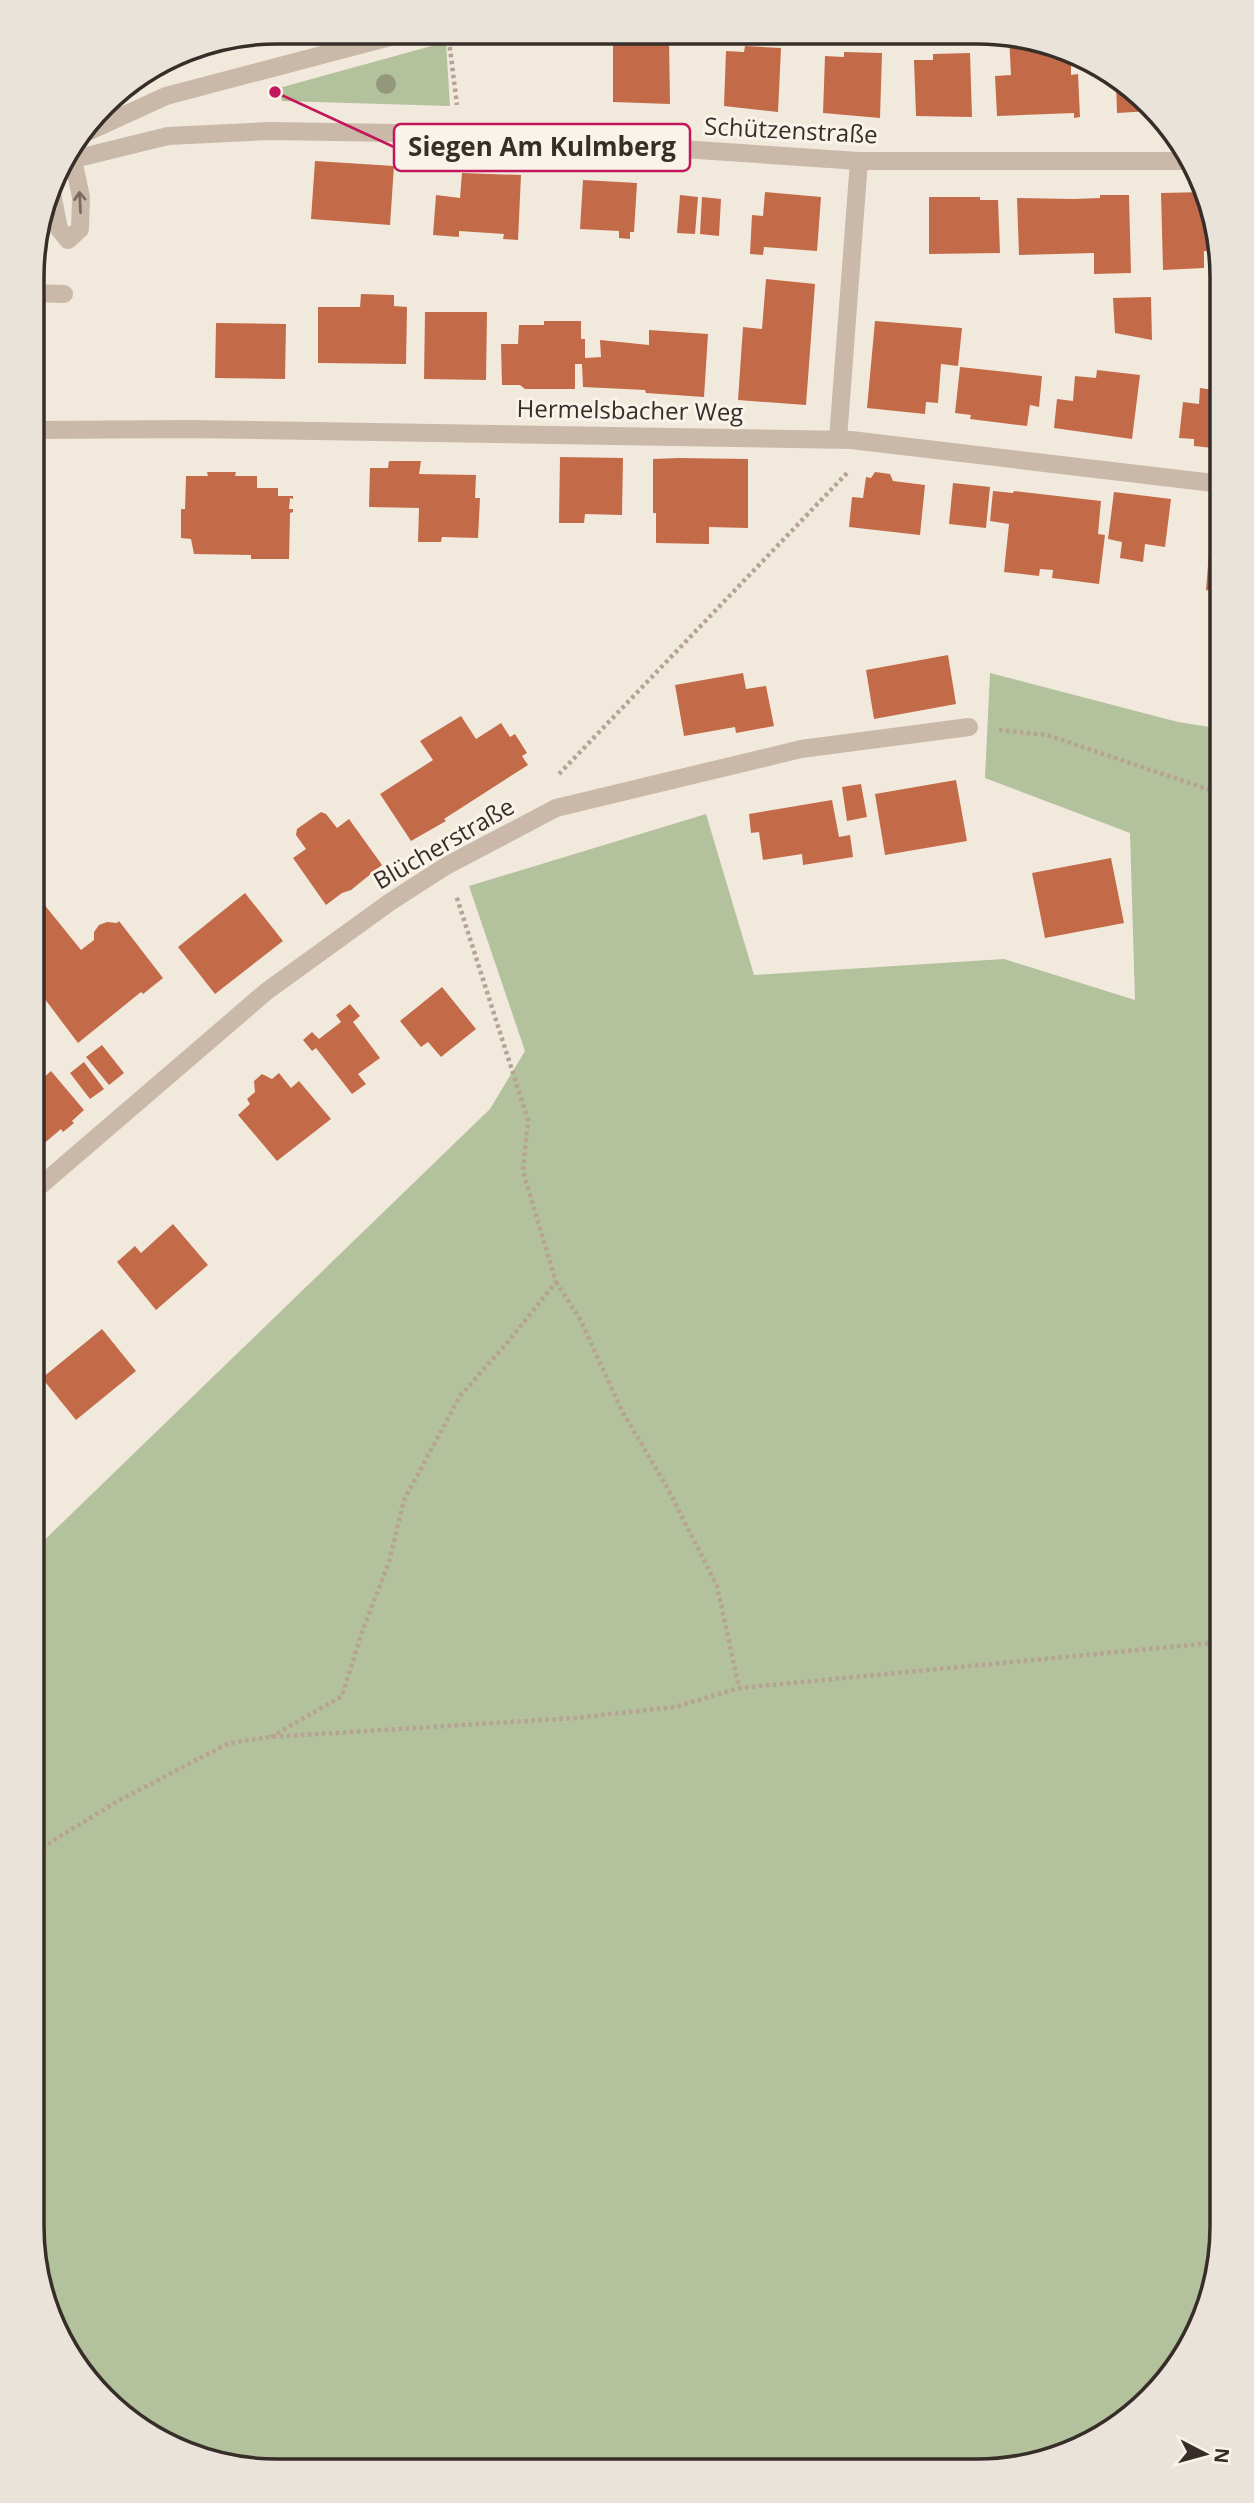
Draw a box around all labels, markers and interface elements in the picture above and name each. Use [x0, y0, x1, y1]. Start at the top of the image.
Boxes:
street label: Schützenstraße [704, 108, 879, 151]
callout: Siegen Am Kulmberg [394, 124, 690, 171]
text: Siegen Am Kulmberg [408, 128, 676, 164]
one-way arrow [73, 191, 86, 214]
street label: Hermelsbacher Weg [516, 391, 744, 428]
street label: Blücherstraße [367, 789, 520, 896]
north arrow [1170, 2419, 1240, 2489]
text: N [1208, 2447, 1236, 2465]

